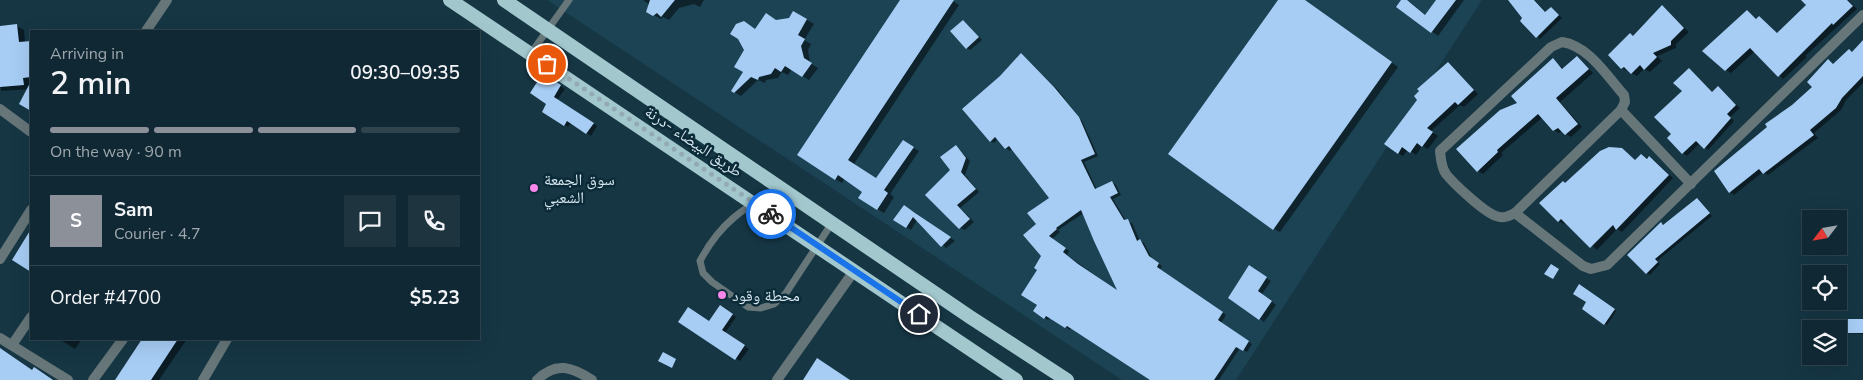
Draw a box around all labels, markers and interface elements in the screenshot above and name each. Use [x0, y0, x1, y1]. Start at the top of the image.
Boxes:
text: Arriving in [50, 43, 124, 65]
pin [526, 43, 568, 85]
icon: bag [533, 50, 561, 78]
text: 09:30–09:35 [350, 60, 460, 86]
text: 2 min [50, 62, 132, 105]
street label: طريق البيضاء -درنة [640, 101, 747, 183]
text: On the way · 90 m [50, 141, 182, 163]
place label: سوق الجمعة الشعبي [544, 169, 615, 210]
marker: سوق الجمعة الشعبي [528, 182, 540, 194]
courier [746, 189, 796, 239]
button: chat [344, 195, 396, 247]
button: phone [408, 195, 460, 247]
text: Sam [114, 197, 153, 223]
icon: bike [757, 200, 785, 228]
text: S [70, 208, 82, 234]
north arrow [1802, 210, 1848, 255]
map controls [1802, 210, 1847, 365]
text: Courier · 4.7 [114, 223, 200, 245]
button: locate [1802, 265, 1847, 310]
text: Order #4700 [50, 285, 161, 311]
text: $5.23 [410, 285, 460, 311]
place label: محطة وقود [732, 285, 800, 307]
marker: محطة وقود [716, 289, 728, 301]
pin [898, 293, 940, 335]
icon: home [905, 300, 933, 328]
button: layers [1802, 320, 1847, 365]

